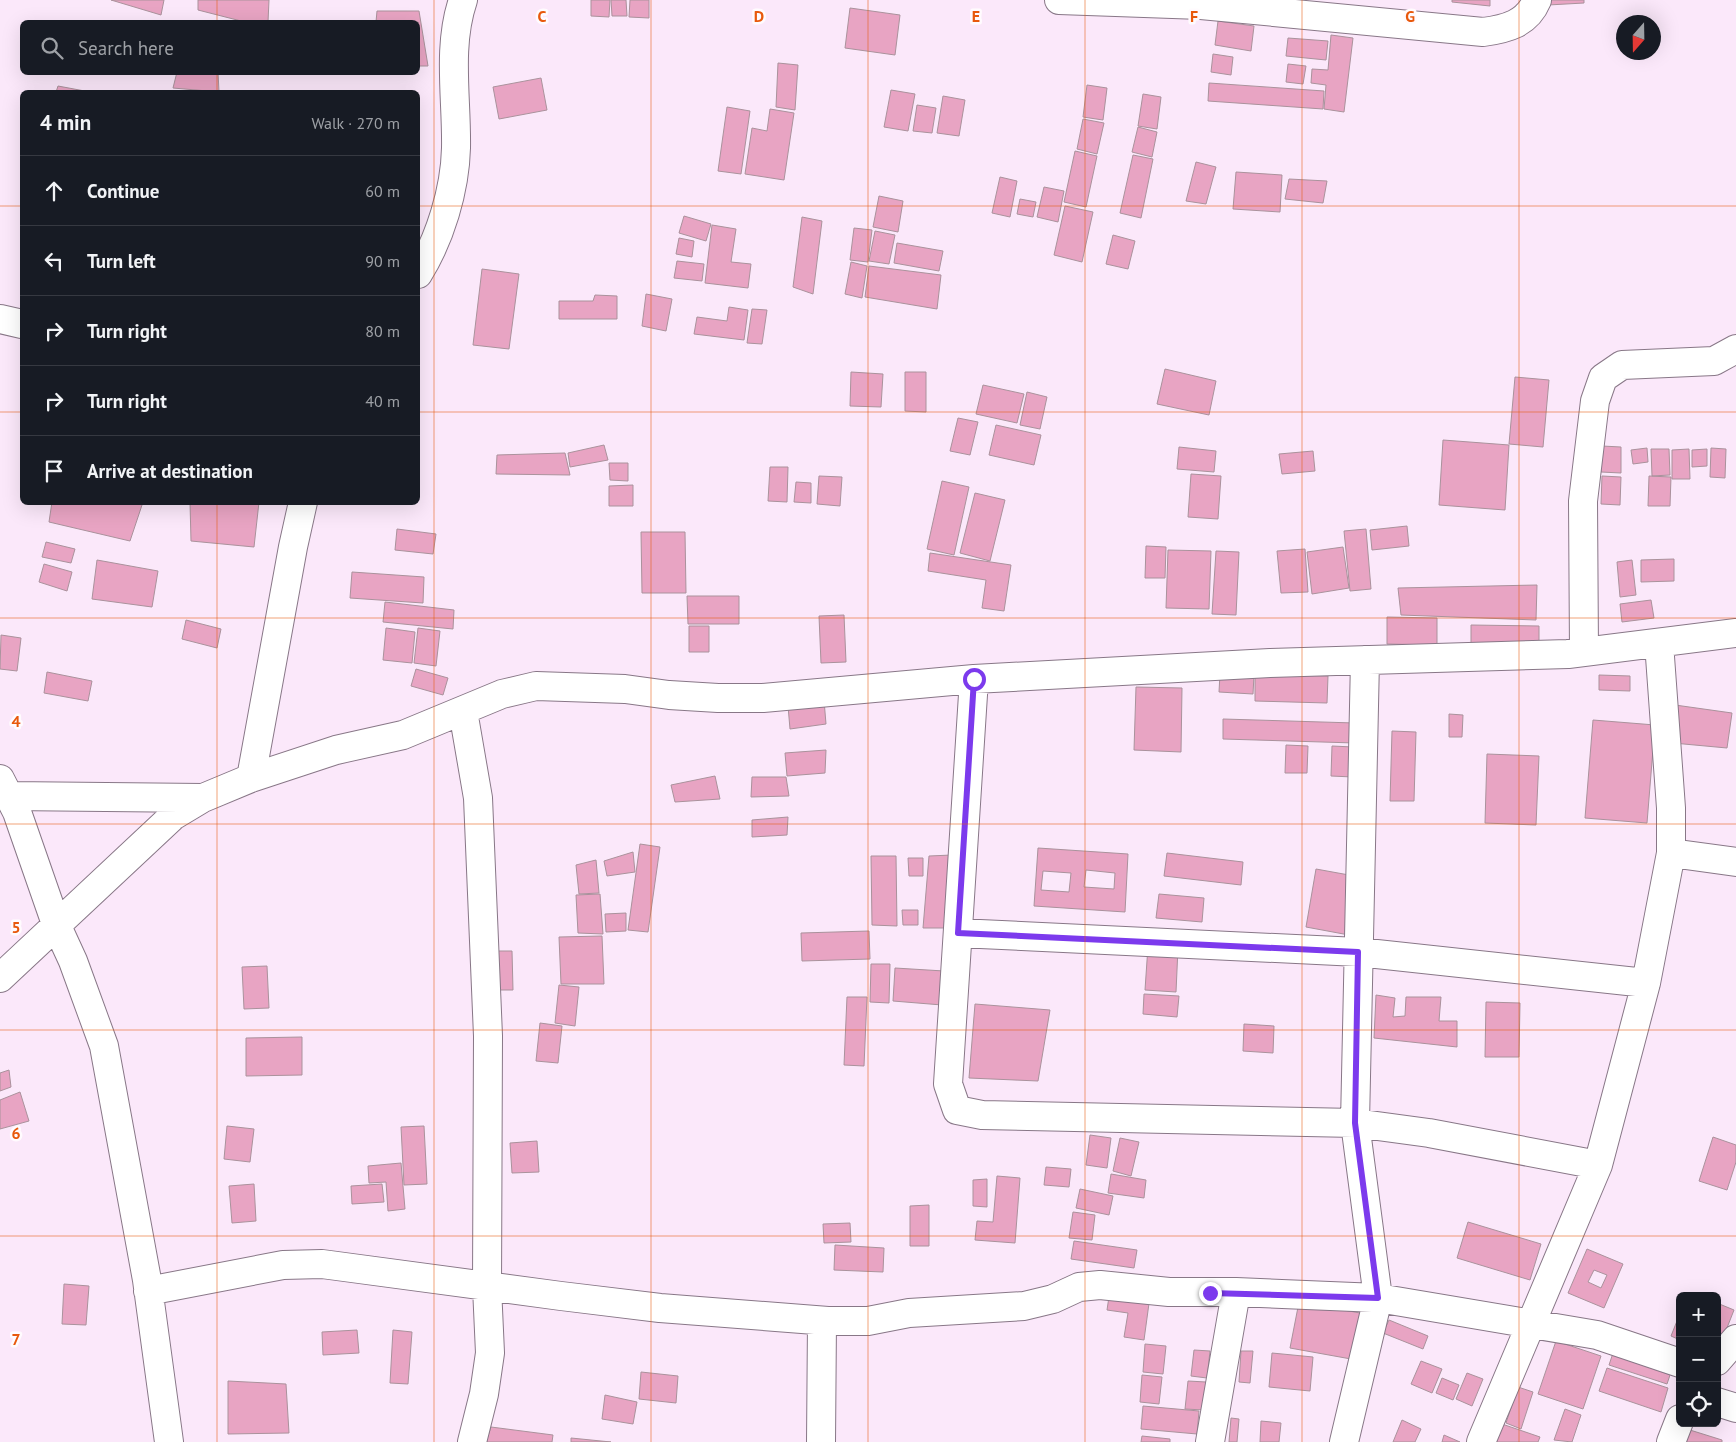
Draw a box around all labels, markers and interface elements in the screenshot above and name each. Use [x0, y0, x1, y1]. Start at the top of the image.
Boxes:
text: C [538, 6, 547, 26]
text: D [754, 6, 764, 26]
text: E [972, 6, 980, 26]
text: F [1190, 6, 1198, 26]
text: G [1405, 6, 1415, 26]
north arrow [1616, 15, 1661, 60]
search box [20, 20, 420, 75]
icon: search [38, 34, 66, 62]
text: Search here [78, 36, 174, 60]
text: 4 min [40, 109, 91, 136]
text: Walk · 270 m [311, 113, 400, 133]
icon: ahead [40, 177, 68, 205]
text: Continue [87, 179, 159, 203]
text: 60 m [365, 181, 400, 201]
icon: left [40, 247, 68, 275]
text: Turn left [87, 249, 156, 273]
text: 90 m [365, 251, 400, 271]
icon: right [40, 317, 68, 345]
text: Turn right [87, 319, 167, 343]
text: 80 m [365, 321, 400, 341]
icon: right [40, 387, 68, 415]
text: Turn right [87, 389, 167, 413]
text: 40 m [365, 391, 400, 411]
icon: arrive [40, 457, 68, 485]
text: Arrive at destination [87, 459, 253, 483]
route start [963, 668, 986, 691]
text: 4 [11, 711, 21, 731]
text: 5 [11, 917, 21, 937]
text: 6 [11, 1123, 21, 1143]
route end [1199, 1282, 1222, 1305]
map controls [1676, 1292, 1721, 1427]
button: + [1676, 1292, 1721, 1337]
text: 7 [11, 1329, 21, 1349]
button: − [1676, 1337, 1721, 1382]
button: locate [1676, 1382, 1721, 1427]

